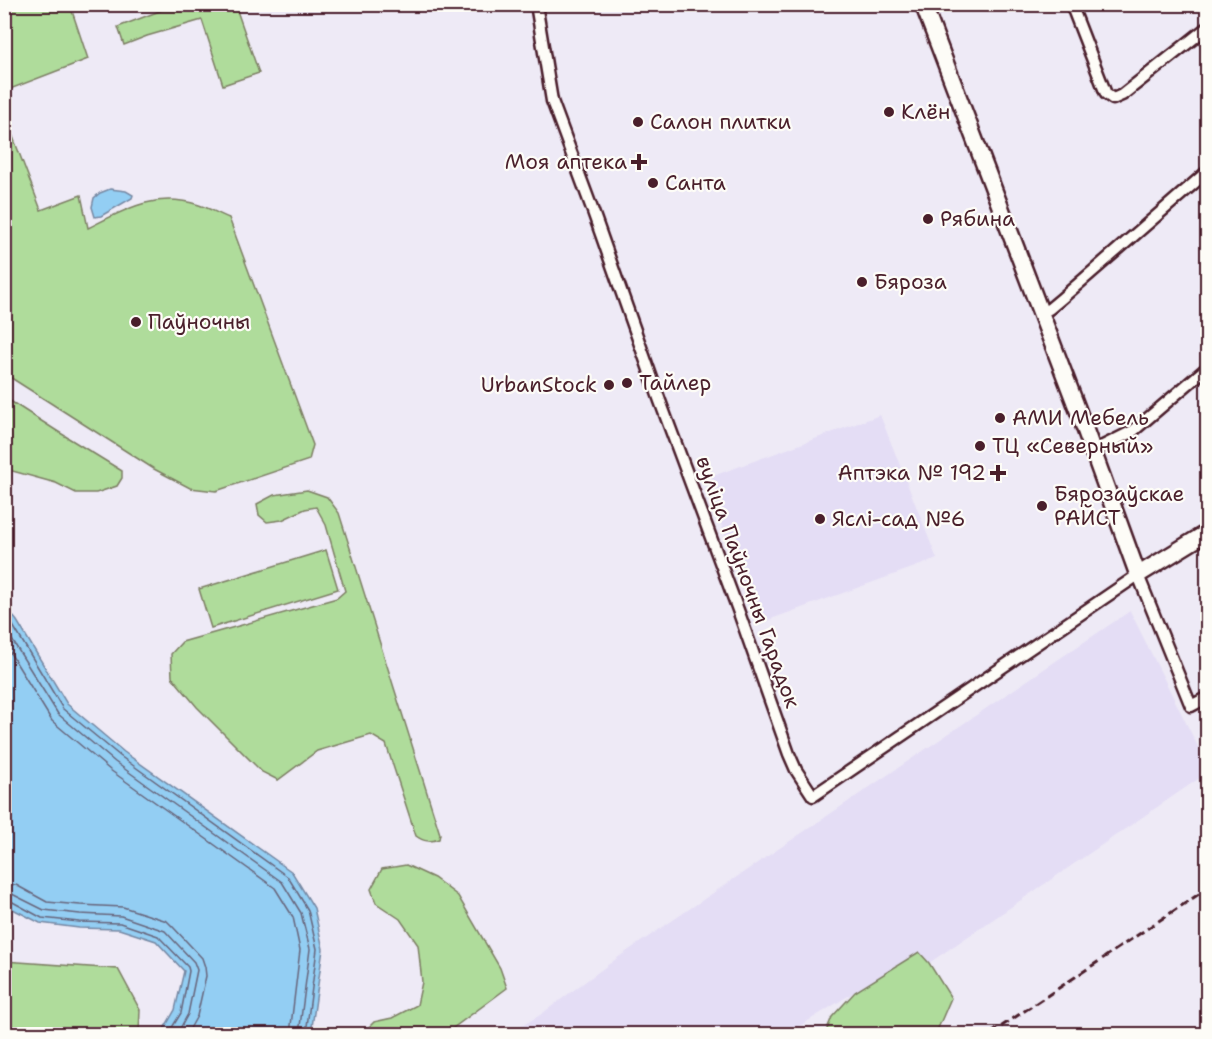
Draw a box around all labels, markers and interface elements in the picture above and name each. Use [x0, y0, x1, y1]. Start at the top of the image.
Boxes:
place label: Клён [901, 98, 950, 126]
marker: Клён [882, 105, 896, 119]
place label: Салон плитки [650, 108, 792, 136]
marker: Салон плитки [631, 115, 645, 129]
place label: Моя аптека [505, 148, 627, 176]
marker: Моя аптека [632, 155, 646, 169]
place label: Санта [665, 169, 726, 197]
marker: Санта [646, 176, 660, 190]
place label: Рябина [940, 205, 1015, 233]
marker: Рябина [921, 212, 935, 226]
place label: Бяроза [874, 268, 947, 296]
marker: Бяроза [855, 275, 869, 289]
place label: Паўночны [148, 308, 250, 336]
marker: Паўночны [129, 315, 143, 329]
place label: Тайлер [639, 369, 711, 397]
place label: UrbanStock [481, 371, 597, 399]
marker: Тайлер [620, 376, 634, 390]
marker: UrbanStock [602, 378, 616, 392]
place label: АМИ Мебель [1012, 404, 1149, 432]
marker: АМИ Мебель [993, 411, 1007, 425]
place label: ТЦ «Северный» [992, 432, 1153, 460]
marker: ТЦ «Северный» [973, 439, 987, 453]
street label: вуліца Паўночны Гарадок [689, 452, 807, 712]
place label: Аптэка № 192 [838, 459, 986, 487]
marker: Аптэка № 192 [991, 466, 1005, 480]
place label: Бярозаўскае РАЙСТ [1054, 480, 1184, 532]
marker: Бярозаўскае РАЙСТ [1035, 499, 1049, 513]
place label: Яслі-сад №6 [832, 505, 965, 533]
marker: Яслі-сад №6 [813, 512, 827, 526]

